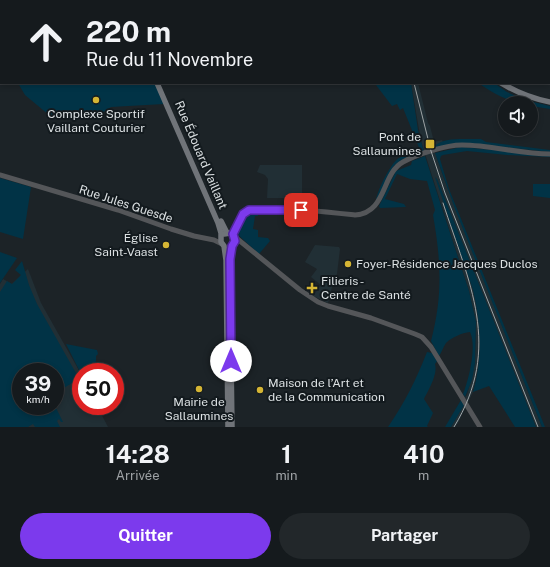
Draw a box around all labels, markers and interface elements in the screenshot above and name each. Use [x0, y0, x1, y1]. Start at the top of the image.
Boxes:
text: 220 m [86, 15, 171, 48]
icon: ahead [20, 16, 72, 68]
text: Rue du 11 Novembre [86, 49, 253, 70]
marker: Complexe Sportif Vaillant Couturier [91, 95, 101, 105]
map controls [498, 96, 538, 136]
button: sound [498, 96, 538, 136]
street label: Rue Édouard Vaillant [172, 99, 230, 211]
place label: Complexe Sportif Vaillant Couturier [47, 107, 145, 135]
place label: Pont de Sallaumines [352, 130, 421, 158]
marker: Pont de Sallaumines [424, 138, 436, 150]
street label: Rue Jules Guesde [77, 182, 175, 226]
pin [284, 193, 318, 227]
icon: arrive [290, 199, 312, 221]
place label: Église Saint-Vaast [94, 231, 158, 259]
marker: Église Saint-Vaast [161, 240, 171, 250]
place label: Foyer-Résidence Jacques Duclos [356, 257, 538, 271]
marker: Foyer-Résidence Jacques Duclos [343, 259, 353, 269]
place label: Filieris - Centre de Santé [321, 274, 411, 302]
marker: Filieris - Centre de Santé [306, 282, 318, 294]
position arrow [210, 340, 252, 382]
speed limit sign: 50 [72, 363, 124, 415]
text: 39 [25, 372, 51, 396]
place label: Maison de l’Art et de la Communication [268, 376, 385, 404]
marker: Mairie de Sallaumines [194, 384, 204, 394]
marker: Maison de l’Art et de la Communication [255, 385, 265, 395]
text: km/h [26, 393, 50, 405]
place label: Mairie de Sallaumines [165, 395, 233, 423]
text: 14:28 [106, 440, 170, 468]
text: 1 [281, 440, 292, 468]
text: 410 [403, 440, 444, 468]
text: Arrivée [116, 468, 160, 483]
text: min [275, 468, 297, 483]
text: m [418, 468, 429, 483]
button: Quitter [20, 513, 271, 559]
button: Partager [279, 513, 530, 559]

